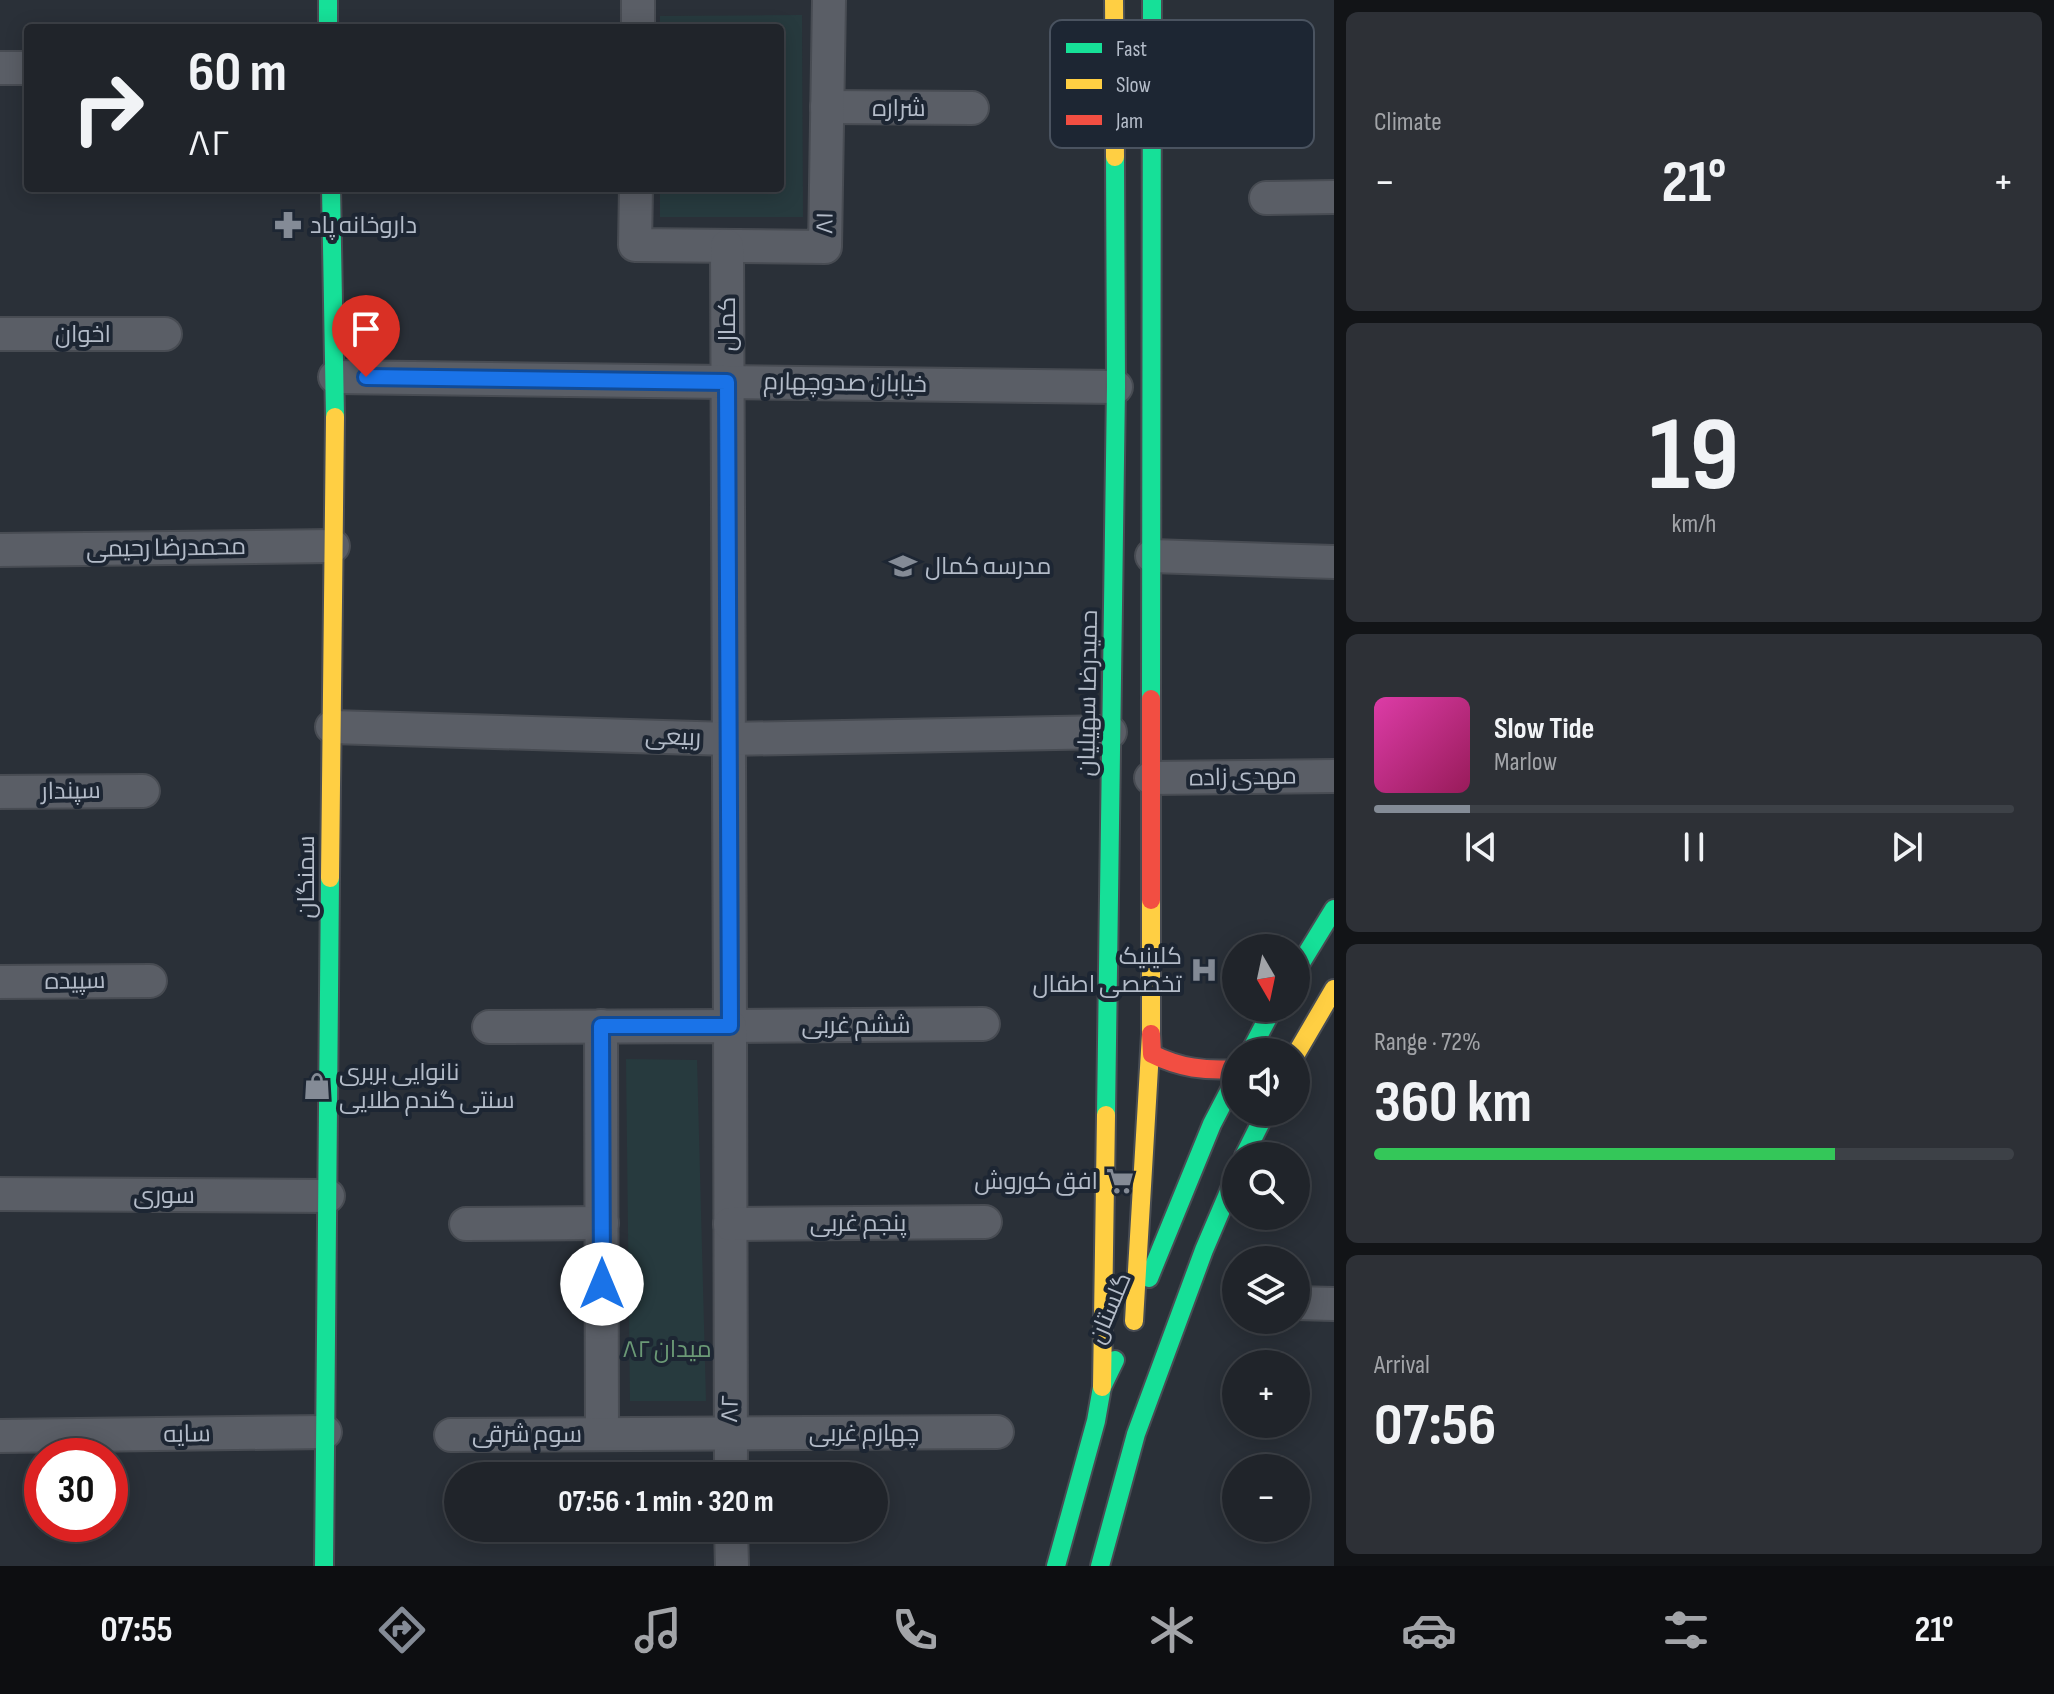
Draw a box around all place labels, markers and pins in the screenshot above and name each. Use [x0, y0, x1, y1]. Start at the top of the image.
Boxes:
pharmacy icon: داروخانه پاد [273, 210, 303, 240]
place label: داروخانه پاد [310, 211, 417, 241]
pin [332, 295, 400, 377]
school or university icon: مدرسه کمال [888, 551, 918, 581]
place label: مدرسه کمال [925, 552, 1051, 581]
place label: کلینیک تخصصی اطفال [1032, 942, 1183, 999]
hospital icon: کلینیک تخصصی اطفال [1189, 955, 1219, 985]
place label: نانوایی بربری سنتی گندم طلایی [339, 1058, 515, 1116]
shop icon: نانوایی بربری سنتی گندم طلایی [302, 1071, 332, 1101]
supermarket icon: افق کوروش [1105, 1166, 1135, 1196]
place label: افق کوروش [974, 1167, 1098, 1196]

